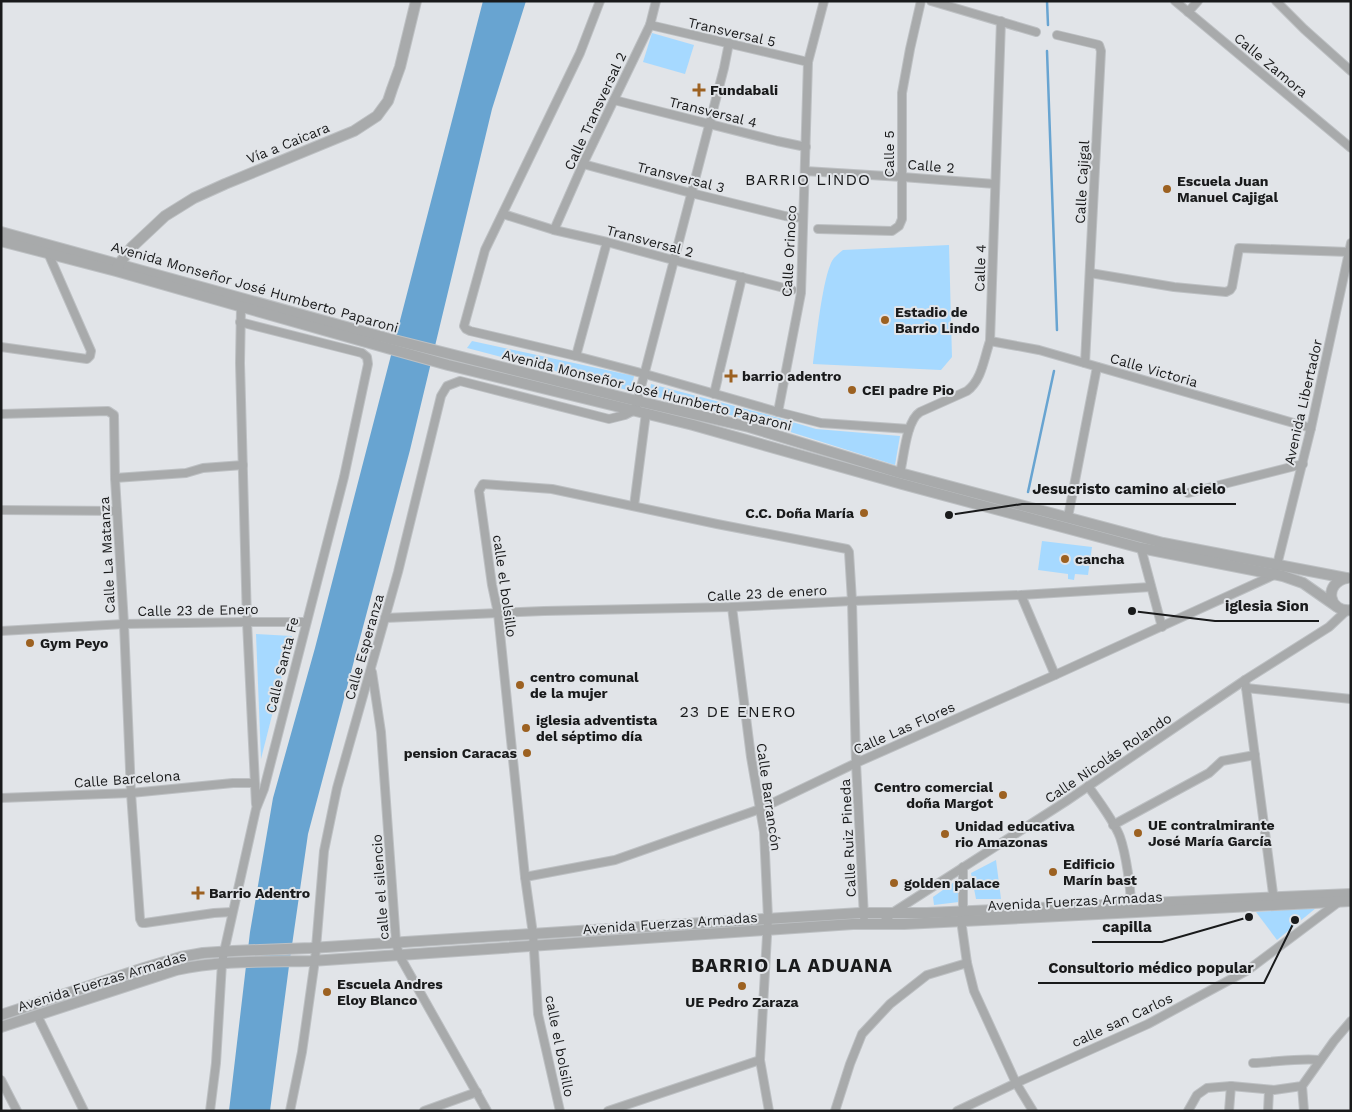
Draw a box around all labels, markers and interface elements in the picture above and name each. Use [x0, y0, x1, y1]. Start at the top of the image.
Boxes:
street label: Transversal 5 [687, 14, 777, 50]
street label: Calle Zamora [1231, 30, 1311, 100]
street label: Calle Transversal 2 [561, 50, 629, 172]
place label: Fundabali [710, 82, 778, 98]
marker: Fundabali [692, 83, 706, 97]
street label: Transversal 4 [667, 93, 759, 131]
street label: Vía a Caicara [244, 119, 332, 167]
street label: Calle 5 [881, 130, 897, 178]
street label: Calle Cajigal [1072, 139, 1092, 224]
street label: Calle 2 [907, 156, 955, 176]
street label: Transversal 3 [636, 158, 726, 196]
district label: BARRIO LINDO [745, 170, 871, 189]
place label: Escuela Juan Manuel Cajigal [1177, 173, 1278, 205]
marker: Escuela Juan Manuel Cajigal [1161, 183, 1173, 195]
street label: Calle Orinoco [779, 205, 799, 297]
street label: Transversal 2 [605, 222, 695, 260]
street label: Avenida Monseñor José Humberto Paparoni [109, 238, 401, 336]
street label: Calle 4 [971, 244, 989, 292]
place label: Estadio de Barrio Lindo [895, 304, 980, 336]
marker: Estadio de Barrio Lindo [879, 314, 891, 326]
street label: Avenida Libertador [1281, 337, 1325, 466]
street label: Avenida Monseñor José Humberto Paparoni [500, 346, 794, 434]
street label: Calle Victoria [1108, 350, 1200, 390]
place label: barrio adentro [742, 368, 841, 384]
marker: barrio adentro [724, 369, 738, 383]
place label: CEI padre Pio [862, 382, 954, 398]
marker: CEI padre Pio [846, 384, 858, 396]
callout: Jesucristo camino al cielo [1022, 474, 1236, 504]
text: Jesucristo camino al cielo [1032, 480, 1226, 498]
street label: Calle La Matanza [96, 496, 118, 614]
place label: C.C. Doña María [745, 505, 855, 521]
marker: C.C. Doña María [858, 507, 870, 519]
street label: calle el bolsillo [490, 534, 520, 638]
place label: cancha [1075, 551, 1125, 567]
marker: cancha [1059, 553, 1071, 565]
street label: Calle 23 de enero [706, 582, 828, 604]
callout: iglesia Sion [1215, 591, 1319, 621]
street label: Calle Esperanza [341, 592, 387, 702]
text: iglesia Sion [1225, 597, 1309, 615]
street label: Calle 23 de Enero [137, 601, 259, 619]
street label: Calle Santa Fe [262, 615, 302, 715]
place label: Gym Peyo [40, 635, 108, 651]
marker: Gym Peyo [24, 637, 36, 649]
place label: centro comunal de la mujer [530, 669, 639, 701]
marker: centro comunal de la mujer [514, 679, 526, 691]
street label: Calle Las Flores [851, 698, 957, 758]
district label: 23 DE ENERO [680, 702, 796, 721]
street label: Calle Nicolás Rolando [1042, 710, 1174, 806]
place label: iglesia adventista del séptimo día [536, 712, 658, 744]
marker: iglesia adventista del séptimo día [520, 722, 532, 734]
street label: Calle Barrancón [754, 742, 784, 852]
place label: pension Caracas [404, 745, 518, 761]
marker: pension Caracas [521, 747, 533, 759]
street label: Calle Barcelona [73, 767, 181, 791]
street label: Calle Ruiz Pineda [837, 778, 859, 898]
place label: Centro comercial doña Margot [874, 779, 993, 811]
marker: Centro comercial doña Margot [997, 789, 1009, 801]
place label: UE contralmirante José María García [1148, 817, 1275, 849]
place label: Unidad educativa rio Amazonas [955, 818, 1075, 850]
marker: UE contralmirante José María García [1132, 827, 1144, 839]
marker: Unidad educativa rio Amazonas [939, 828, 951, 840]
street label: calle el silencio [368, 834, 392, 940]
place label: Edificio Marín bast [1063, 856, 1137, 888]
marker: Edificio Marín bast [1047, 866, 1059, 878]
place label: golden palace [904, 875, 1000, 891]
marker: golden palace [888, 877, 900, 889]
place label: Barrio Adentro [209, 885, 310, 901]
marker: Barrio Adentro [191, 886, 205, 900]
street label: Avenida Fuerzas Armadas [987, 888, 1163, 914]
street label: Avenida Fuerzas Armadas [582, 909, 758, 937]
callout: capilla [1092, 912, 1162, 942]
text: capilla [1102, 918, 1152, 936]
street label: Avenida Fuerzas Armadas [16, 948, 188, 1014]
callout: Consultorio médico popular [1038, 953, 1264, 983]
district label: BARRIO LA ADUANA [691, 954, 893, 977]
text: Consultorio médico popular [1048, 959, 1254, 977]
place label: Escuela Andres Eloy Blanco [337, 976, 443, 1008]
marker: UE Pedro Zaraza [736, 980, 748, 992]
marker: Escuela Andres Eloy Blanco [321, 986, 333, 998]
street label: calle san Carlos [1069, 990, 1175, 1050]
street label: calle el bolsillo [542, 994, 578, 1098]
place label: UE Pedro Zaraza [685, 994, 800, 1010]

